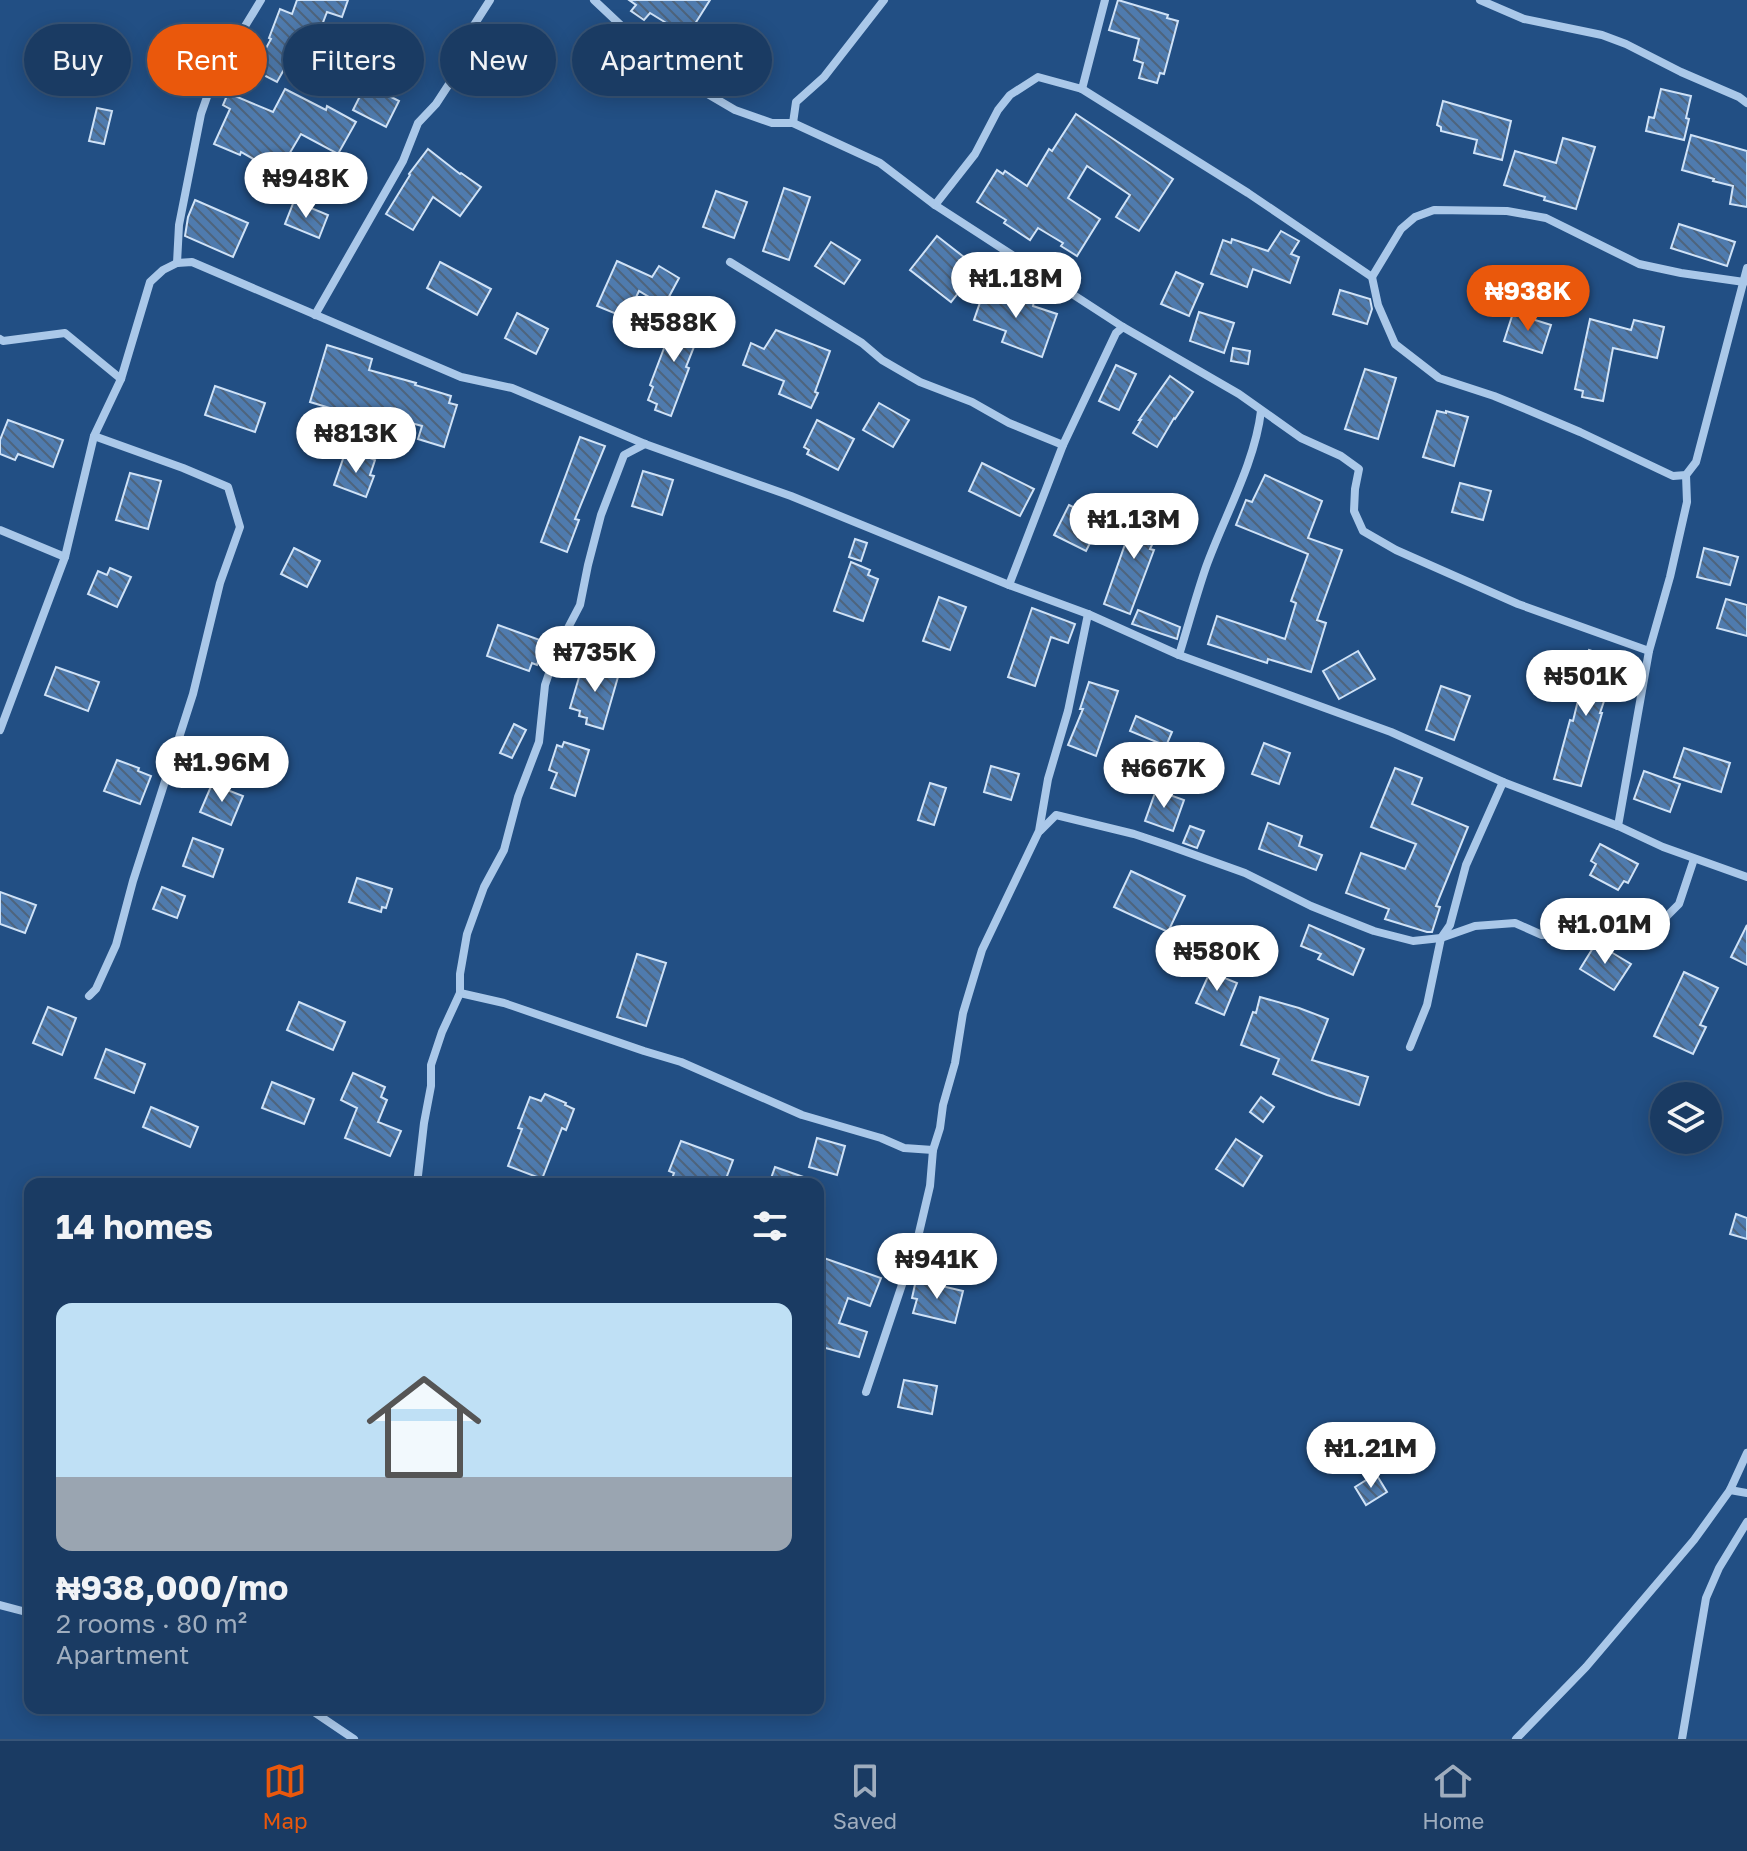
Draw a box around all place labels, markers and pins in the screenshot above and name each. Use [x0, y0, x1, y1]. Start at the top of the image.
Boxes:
pin: ₦948K [250, 152, 362, 220]
pin: ₦1.18M [951, 252, 1081, 320]
pin: ₦938K [1472, 265, 1584, 333]
pin: ₦588K [618, 296, 730, 364]
pin: ₦813K [300, 407, 412, 475]
pin: ₦1.13M [1069, 493, 1199, 561]
pin: ₦735K [539, 626, 651, 694]
pin: ₦501K [1530, 650, 1642, 718]
pin: ₦1.96M [157, 736, 287, 804]
pin: ₦667K [1108, 742, 1220, 810]
pin: ₦1.01M [1540, 898, 1670, 966]
pin: ₦580K [1161, 925, 1273, 993]
pin: ₦941K [881, 1233, 993, 1301]
pin: ₦1.21M [1306, 1422, 1436, 1490]

